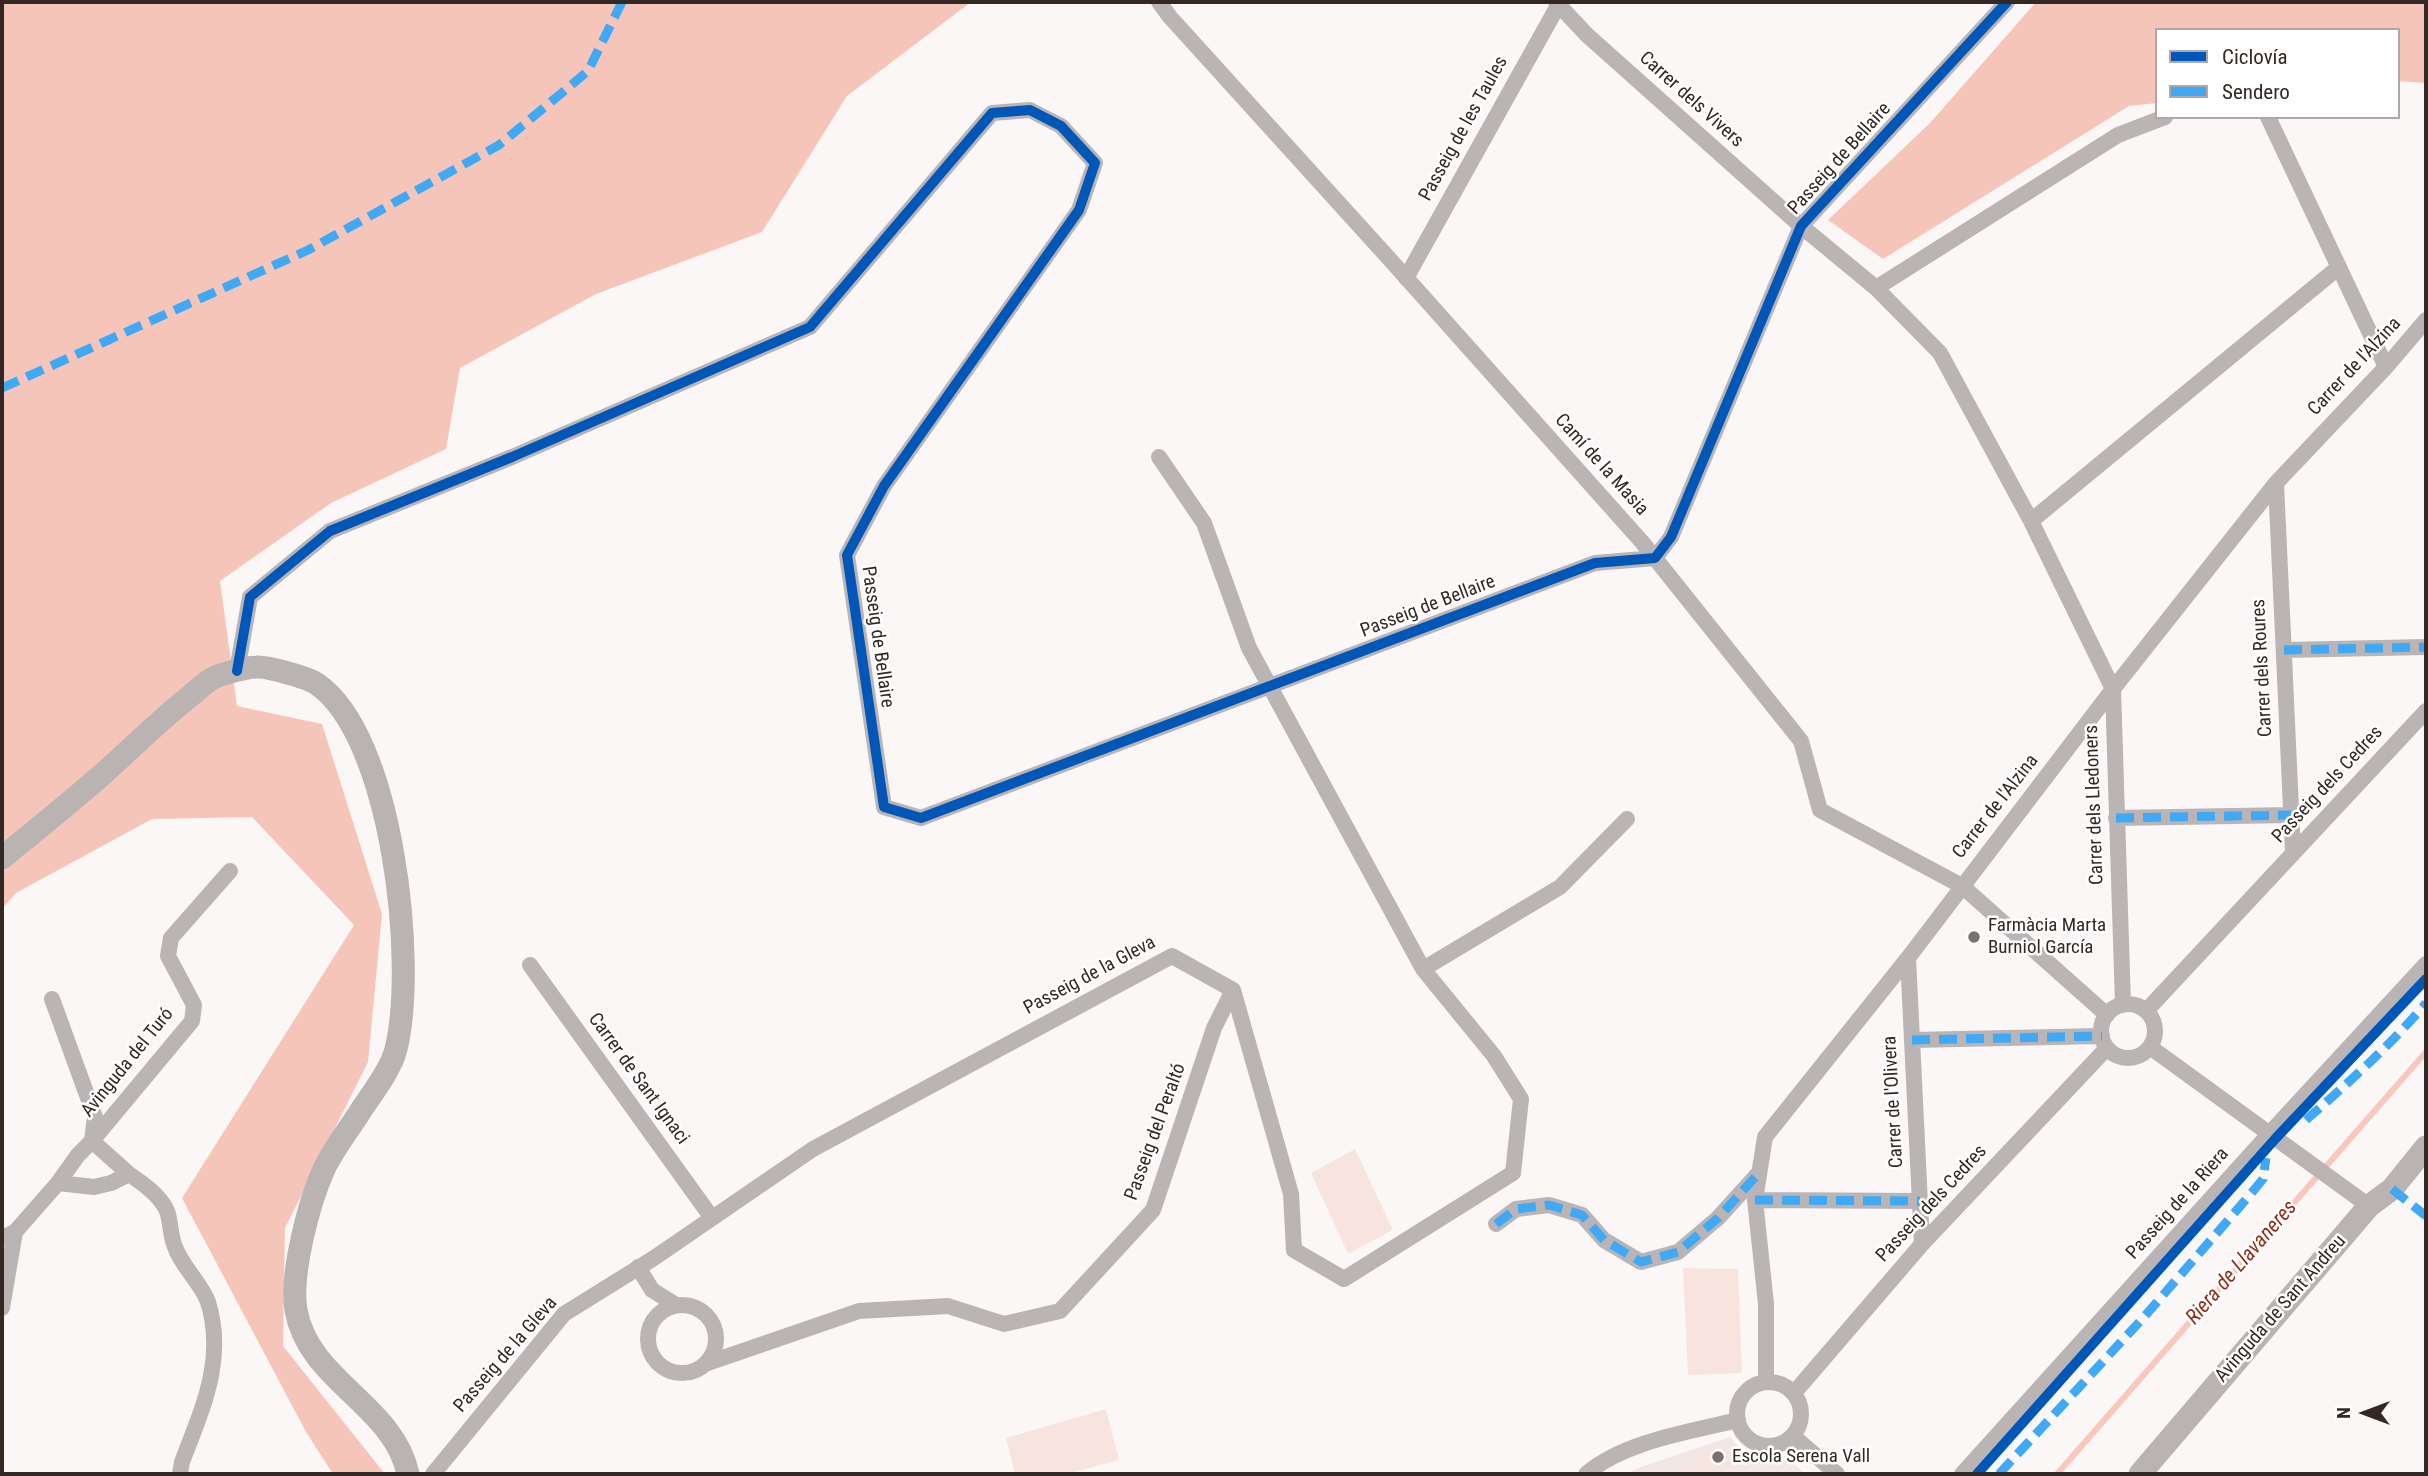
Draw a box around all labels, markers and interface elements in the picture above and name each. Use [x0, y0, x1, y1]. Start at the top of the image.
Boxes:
legend [2155, 28, 2400, 119]
text: Ciclovía [2222, 45, 2288, 69]
street label: Carrer dels Vivers [1634, 47, 1748, 153]
street label: Passeig de les Taules [1415, 53, 1513, 205]
text: Sendero [2222, 80, 2290, 104]
street label: Passeig de Bellaire [1784, 98, 1896, 220]
street label: Carrer de l'Alzina [2304, 313, 2406, 421]
street label: Camí de la Masia [1549, 409, 1653, 521]
street label: Passeig de Bellaire [856, 565, 898, 709]
street label: Passeig de Bellaire [1357, 571, 1499, 643]
street label: Carrer dels Roures [2248, 598, 2278, 738]
street label: Passeig dels Cedres [2268, 722, 2388, 848]
street label: Carrer dels Lledoners [2081, 725, 2109, 885]
street label: Carrer de l'Alzina [1948, 750, 2044, 864]
place label: Farmàcia Marta Burniol García [1988, 915, 2106, 959]
marker: Farmàcia Marta Burniol García [1966, 929, 1982, 945]
street label: Passeig de la Gleva [1020, 932, 1160, 1020]
street label: Avinguda del Turó [77, 1004, 179, 1122]
street label: Carrer de Sant Ignaci [583, 1009, 693, 1149]
street label: Carrer de l'Olivera [1879, 1035, 1909, 1169]
street label: Passeig del Peraltó [1121, 1060, 1191, 1204]
street label: Passeig dels Cedres [1872, 1141, 1992, 1267]
street label: Passeig de la Riera [2122, 1144, 2234, 1264]
water label: Riera de Llavaneres [2181, 1196, 2303, 1330]
street label: Avinguda de Sant Andreu [2211, 1231, 2351, 1387]
street label: Passeig de la Gleva [450, 1292, 562, 1418]
north arrow [2330, 1378, 2400, 1448]
text: N [2332, 1407, 2355, 1419]
place label: Escola Serena Vall [1732, 1446, 1870, 1468]
marker: Escola Serena Vall [1710, 1449, 1726, 1465]

